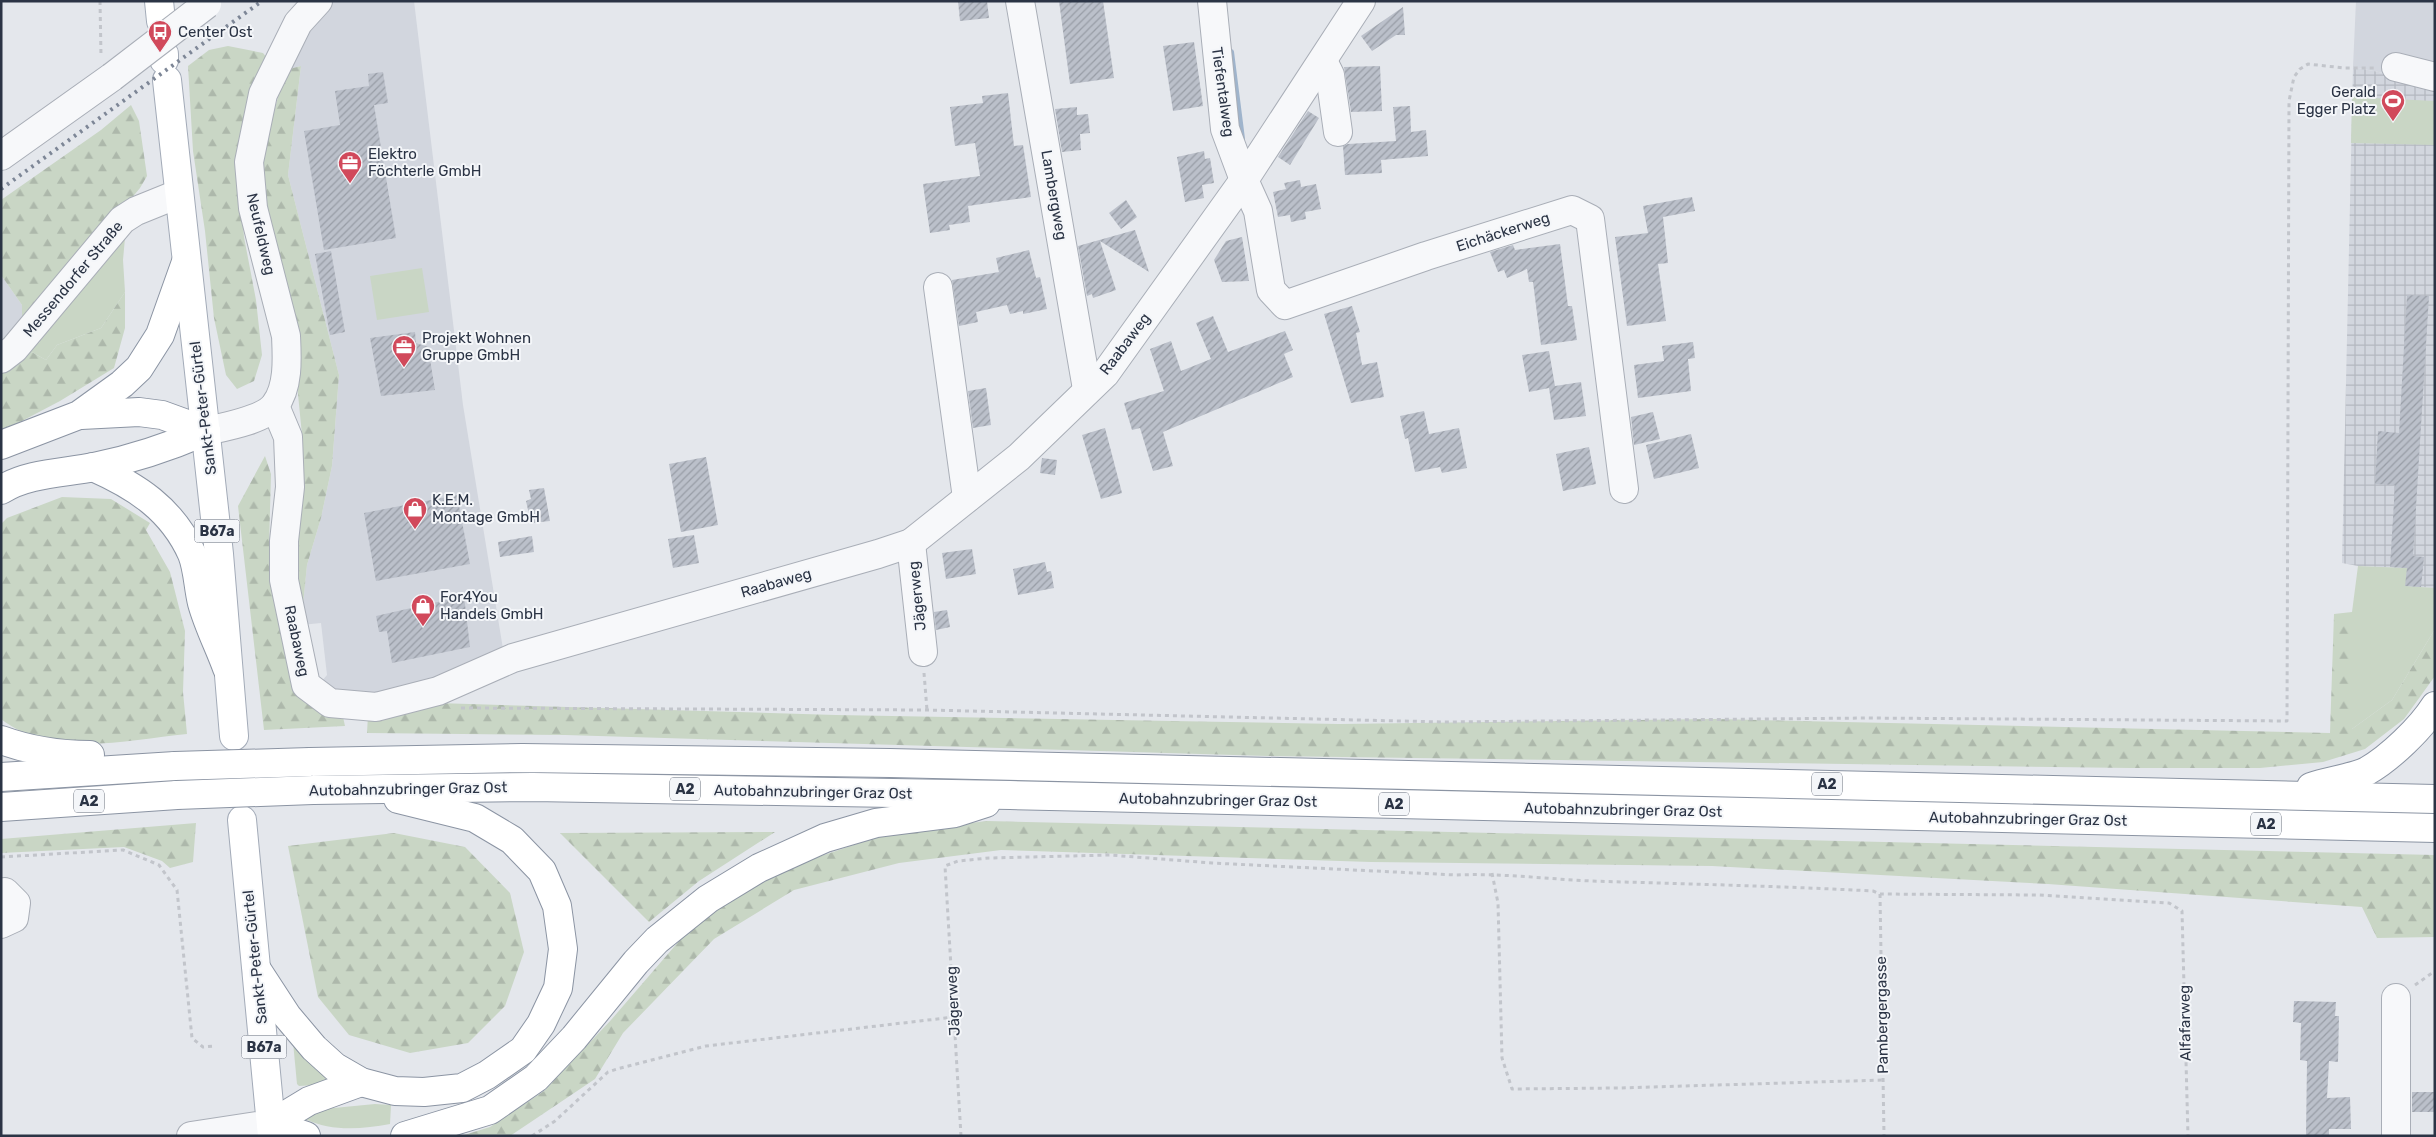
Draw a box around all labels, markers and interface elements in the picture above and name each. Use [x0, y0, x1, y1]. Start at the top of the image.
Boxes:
bus stop icon: Center Ost [147, 19, 173, 53]
place label: Center Ost [178, 23, 252, 41]
street label: Tiefentalweg [1208, 46, 1238, 138]
place label: Gerald Egger Platz [2297, 83, 2376, 118]
sports icon: Gerald Egger Platz [2380, 88, 2406, 122]
place label: Elektro Föchterle GmbH [368, 145, 481, 180]
street label: Lambergweg [1037, 149, 1071, 241]
office icon: Elektro Föchterle GmbH [337, 150, 363, 184]
street label: Neufeldweg [243, 191, 279, 277]
street label: Eichäckerweg [1454, 208, 1552, 256]
street label: Messendorfer Straße [19, 217, 127, 341]
street label: Raabaweg [1096, 310, 1154, 378]
place label: Projekt Wohnen Gruppe GmbH [422, 329, 531, 364]
office icon: Projekt Wohnen Gruppe GmbH [391, 334, 417, 368]
street label: Sankt-Peter-Gürtel [186, 340, 220, 476]
place label: K.E.M. Montage GmbH [432, 491, 540, 526]
shop icon: K.E.M. Montage GmbH [402, 496, 428, 530]
road number: B67a [194, 520, 240, 542]
street label: Jägerweg [904, 560, 930, 632]
street label: Raabaweg [739, 564, 813, 602]
place label: For4You Handels GmbH [440, 588, 544, 623]
shop icon: For4You Handels GmbH [410, 593, 436, 627]
street label: Raabaweg [281, 604, 313, 678]
road number: A2 [1812, 772, 1842, 796]
street label: Autobahnzubringer Graz Ost [309, 778, 507, 800]
road number: A2 [670, 778, 700, 801]
street label: Autobahnzubringer Graz Ost [714, 781, 912, 803]
road number: A2 [74, 789, 104, 812]
street label: Autobahnzubringer Graz Ost [1119, 789, 1317, 811]
road number: A2 [1379, 792, 1409, 816]
street label: Autobahnzubringer Graz Ost [1524, 799, 1722, 821]
street label: Autobahnzubringer Graz Ost [1929, 808, 2127, 830]
road number: A2 [2251, 812, 2281, 836]
street label: Sankt-Peter-Gürtel [239, 889, 271, 1025]
street label: Pambergergasse [1872, 956, 1892, 1074]
street label: Jägerweg [942, 966, 964, 1036]
street label: Alfafarweg [2175, 985, 2195, 1061]
road number: B67a [242, 1036, 286, 1058]

